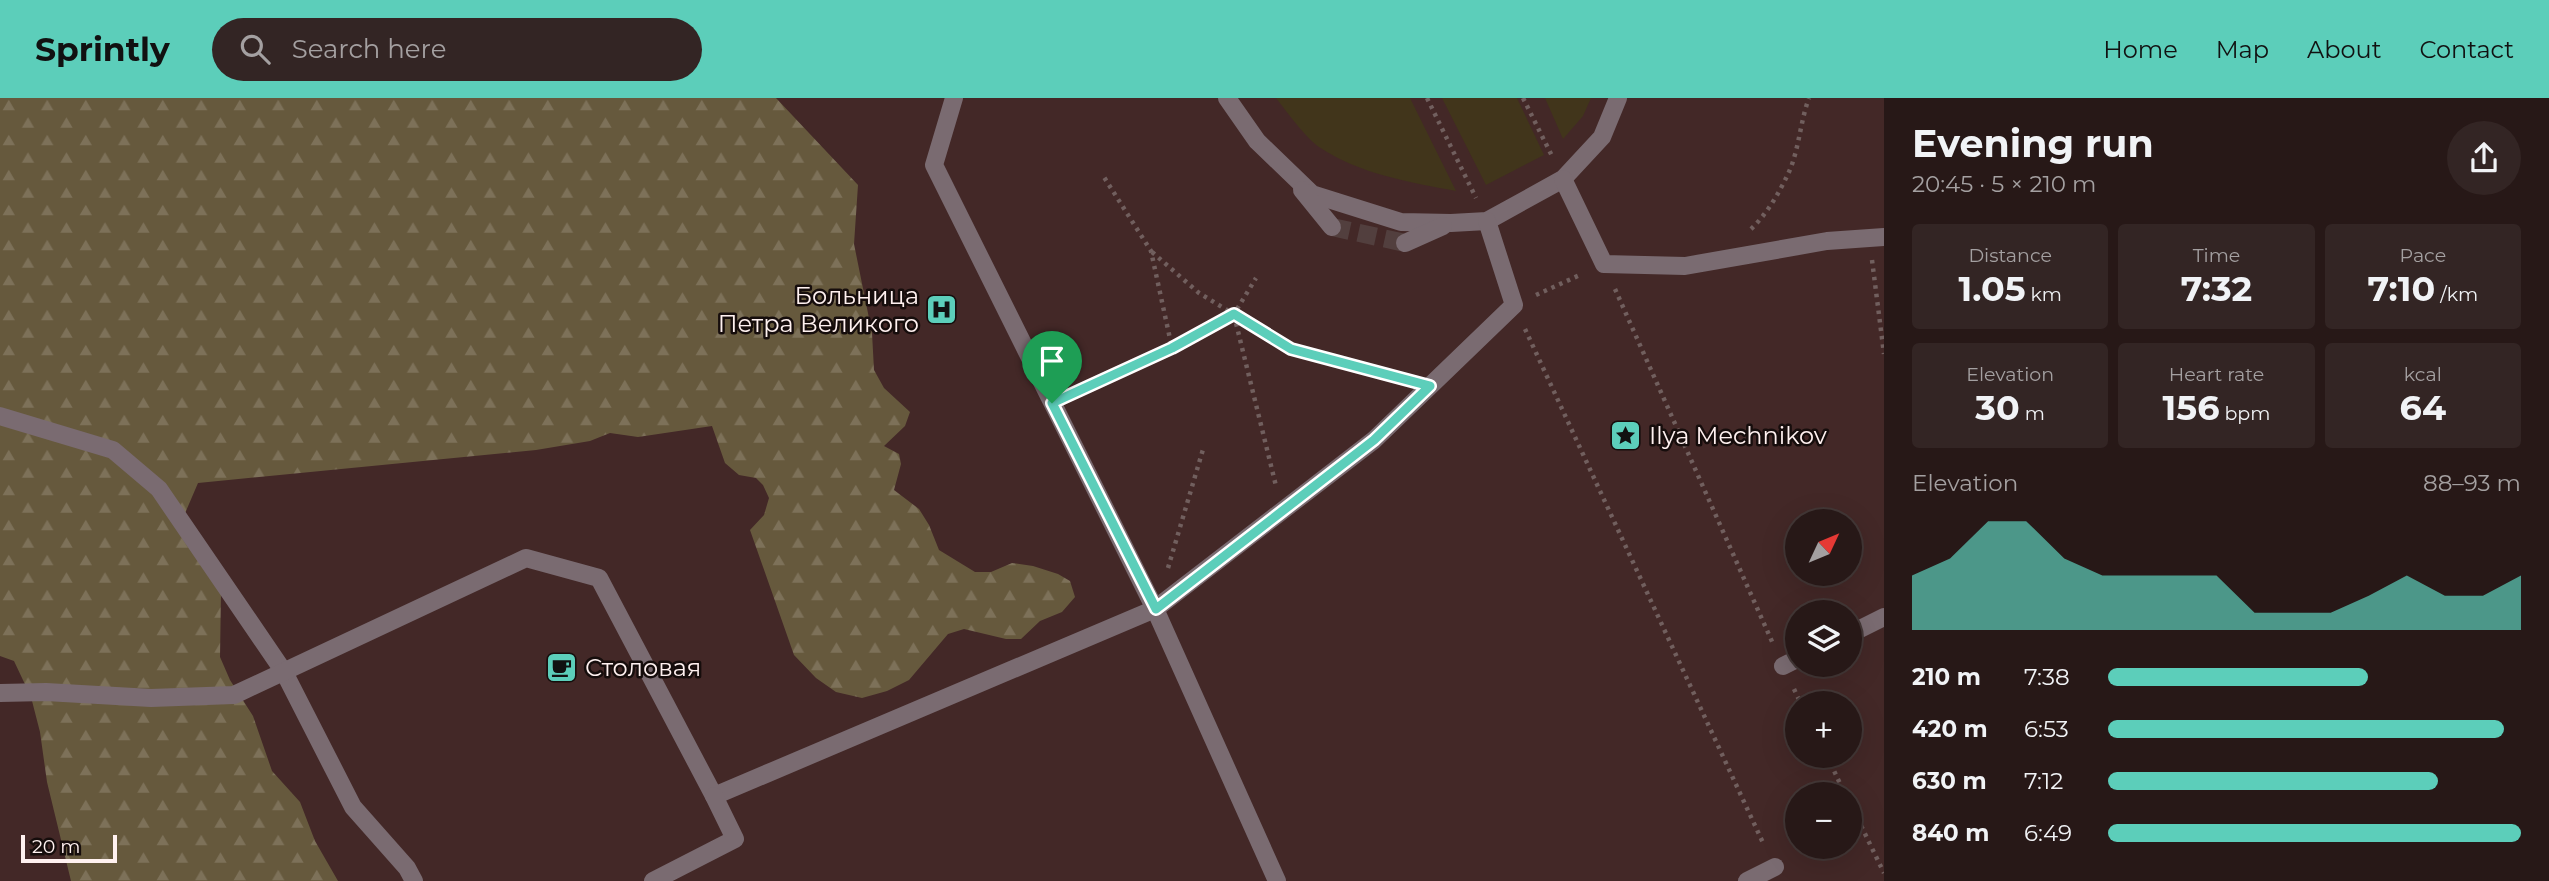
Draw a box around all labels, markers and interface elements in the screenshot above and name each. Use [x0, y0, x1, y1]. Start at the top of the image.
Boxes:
search box [212, 18, 702, 81]
text: Sprintly [35, 29, 170, 69]
icon: search [236, 30, 274, 68]
text: Search here [292, 33, 446, 65]
text: Home [2103, 35, 2178, 64]
text: Map [2216, 35, 2269, 64]
text: About [2307, 35, 2381, 64]
text: Contact [2419, 35, 2514, 64]
text: Evening run [1912, 120, 2154, 167]
button: share [2447, 121, 2521, 195]
text: 20:45 · 5 × 210 m [1912, 170, 2096, 198]
text: Distance [1968, 244, 2052, 267]
text: Time [2193, 244, 2240, 267]
text: Pace [2400, 244, 2446, 267]
text: 1.05 [1958, 267, 2026, 310]
text: 7:32 [2181, 267, 2252, 310]
text: 7:10 [2368, 267, 2435, 310]
place label: Больница Петра Великого [718, 281, 919, 338]
text: km [2026, 283, 2062, 306]
text: /km [2435, 283, 2478, 306]
hospital icon: Больница Петра Великого [925, 293, 959, 327]
pin [1022, 331, 1082, 403]
icon: arrive [1033, 342, 1071, 380]
text: Elevation [1966, 363, 2054, 386]
text: Heart rate [2169, 363, 2264, 386]
text: kcal [2404, 363, 2442, 386]
text: 30 [1975, 386, 2020, 429]
text: 156 [2163, 386, 2219, 429]
text: 64 [2400, 386, 2446, 429]
text: m [2020, 402, 2045, 425]
text: bpm [2219, 402, 2270, 425]
place icon: Ilya Mechnikov [1609, 419, 1643, 453]
place label: Ilya Mechnikov [1649, 421, 1827, 450]
text: Elevation [1912, 469, 2018, 497]
text: 88–93 m [2423, 469, 2521, 497]
north arrow [1785, 509, 1862, 586]
map controls [1785, 509, 1862, 859]
button: layers [1785, 600, 1862, 677]
cafe icon: Столовая [545, 651, 579, 685]
place label: Столовая [585, 653, 701, 682]
text: 210 m [1912, 663, 1981, 691]
text: 7:38 [2024, 663, 2070, 691]
button: + [1785, 691, 1862, 768]
text: 420 m [1912, 715, 1988, 743]
text: 6:53 [2024, 715, 2069, 743]
text: 630 m [1912, 767, 1987, 795]
text: 7:12 [2024, 767, 2063, 795]
button: − [1785, 782, 1862, 859]
text: 840 m [1912, 819, 1989, 847]
text: 6:49 [2024, 819, 2072, 847]
scale bar [21, 832, 117, 864]
text: 20 m [32, 835, 80, 858]

